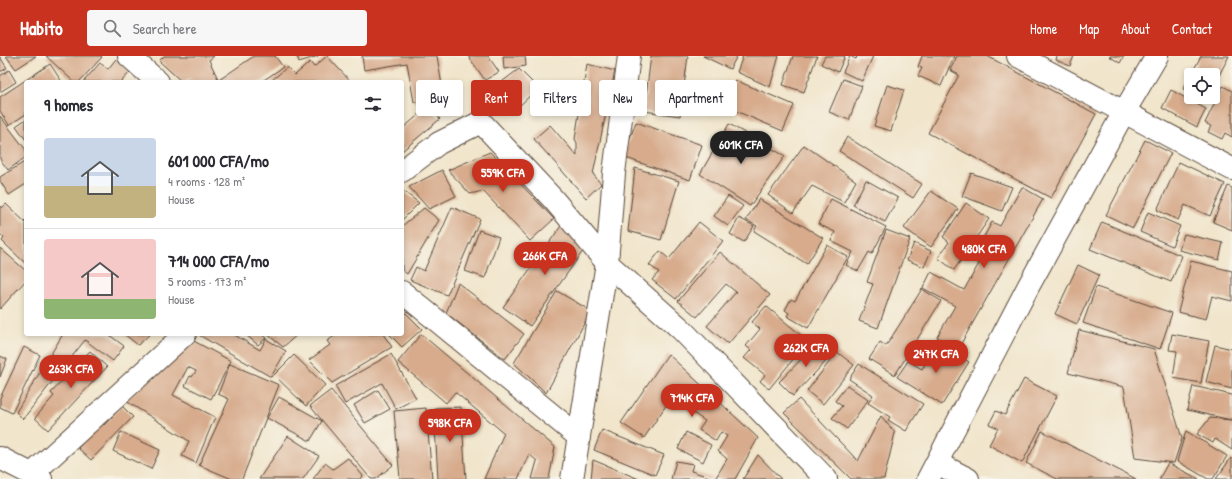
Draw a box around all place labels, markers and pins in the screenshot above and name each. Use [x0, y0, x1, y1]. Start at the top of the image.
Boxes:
pin: 601K CFA [700, 131, 782, 165]
pin: 559K CFA [462, 159, 544, 193]
pin: 480K CFA [943, 235, 1025, 269]
pin: 266K CFA [504, 242, 586, 276]
pin: 262K CFA [765, 334, 847, 368]
pin: 247K CFA [895, 340, 977, 374]
pin: 263K CFA [30, 355, 112, 389]
pin: 714K CFA [651, 384, 733, 418]
pin: 598K CFA [409, 409, 491, 443]

